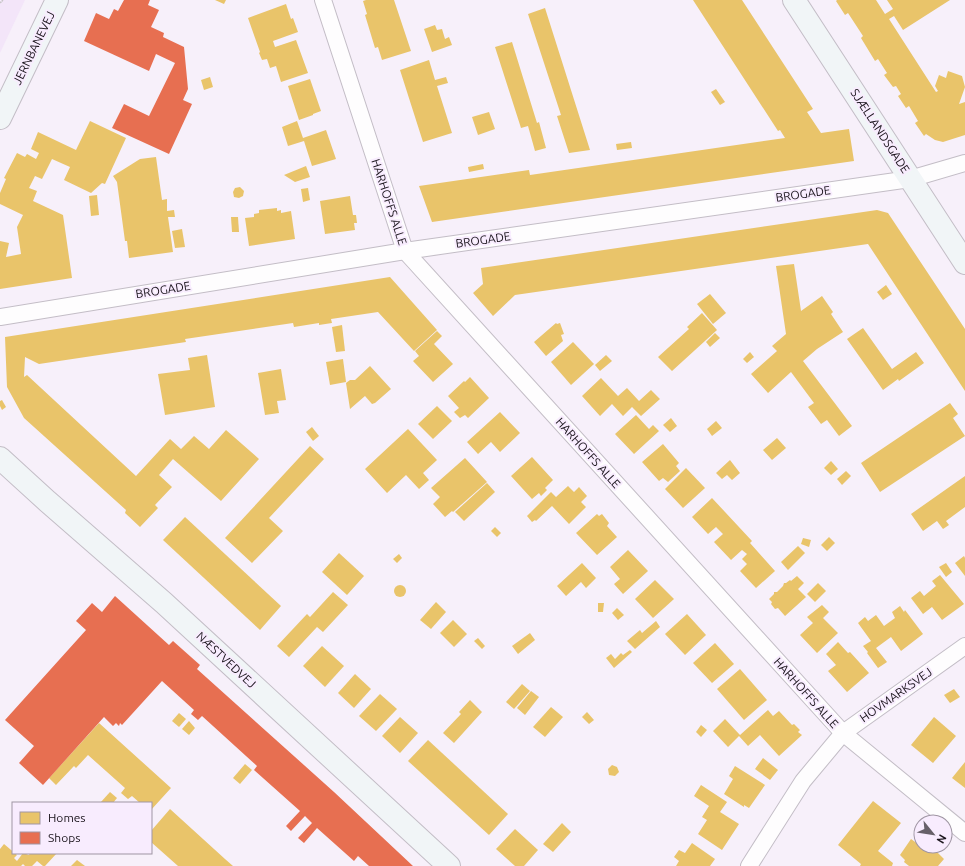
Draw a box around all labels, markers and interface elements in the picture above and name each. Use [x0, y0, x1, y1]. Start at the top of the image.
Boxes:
street label: JERNBANEVEJ [10, 9, 57, 87]
street label: SJÆLLANDSGADE [848, 86, 913, 175]
street label: HARHOFFS ALLE [369, 157, 410, 247]
street label: BROGADE [775, 183, 832, 204]
street label: BROGADE [455, 229, 512, 250]
street label: BROGADE [135, 279, 192, 300]
street label: HARHOFFS ALLE [554, 415, 623, 491]
street label: NÆSTVEDVEJ [194, 629, 259, 690]
street label: HARHOFFS ALLE [772, 655, 841, 731]
street label: HOVMARKSVEJ [857, 665, 934, 724]
legend [12, 802, 152, 854]
text: Homes [48, 811, 86, 824]
north arrow [913, 814, 953, 854]
text: Shops [48, 831, 80, 844]
text: N [934, 832, 949, 846]

